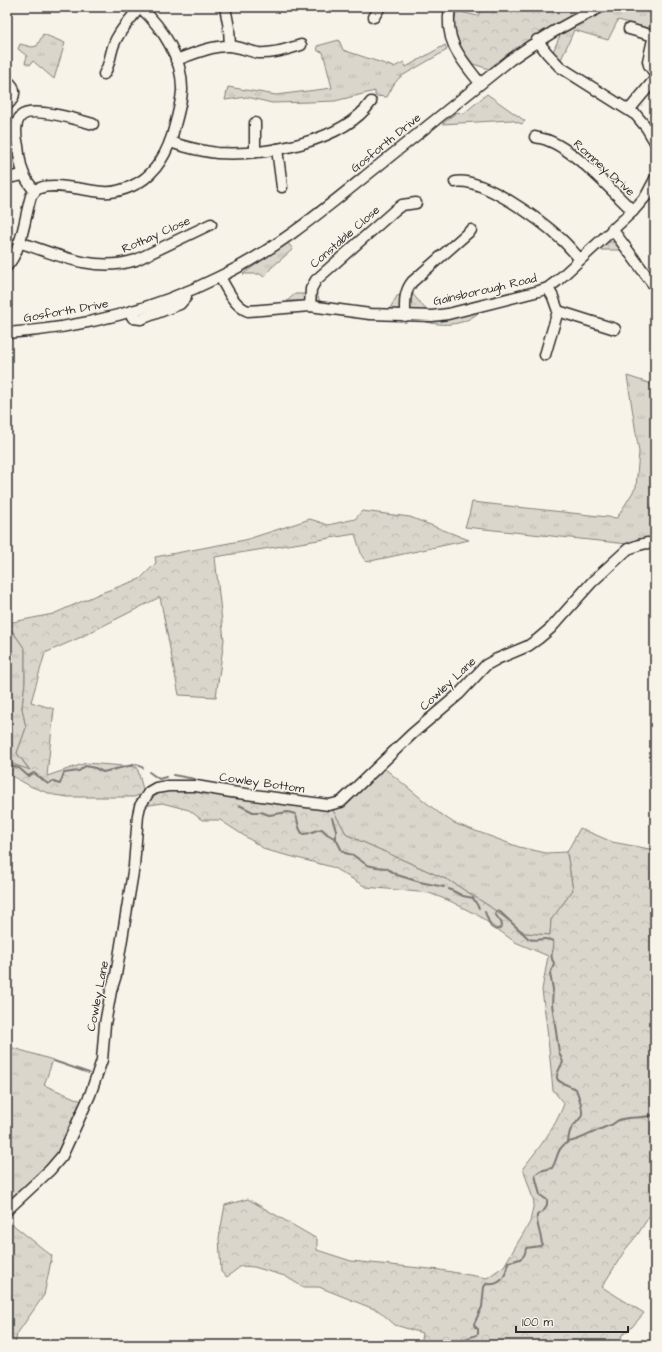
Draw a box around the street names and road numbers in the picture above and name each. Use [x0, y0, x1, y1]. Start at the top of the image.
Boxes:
street label: Gosforth Drive [347, 109, 425, 177]
street label: Romney Drive [569, 136, 639, 201]
street label: Constable Close [306, 201, 384, 272]
street label: Rothay Close [119, 212, 194, 259]
street label: Gainsborough Road [432, 270, 539, 311]
street label: Gosforth Drive [22, 295, 110, 327]
street label: Cowley Lane [416, 653, 481, 715]
street label: Cowley Bottom [218, 769, 306, 798]
street label: Cowley Lane [83, 959, 114, 1033]

